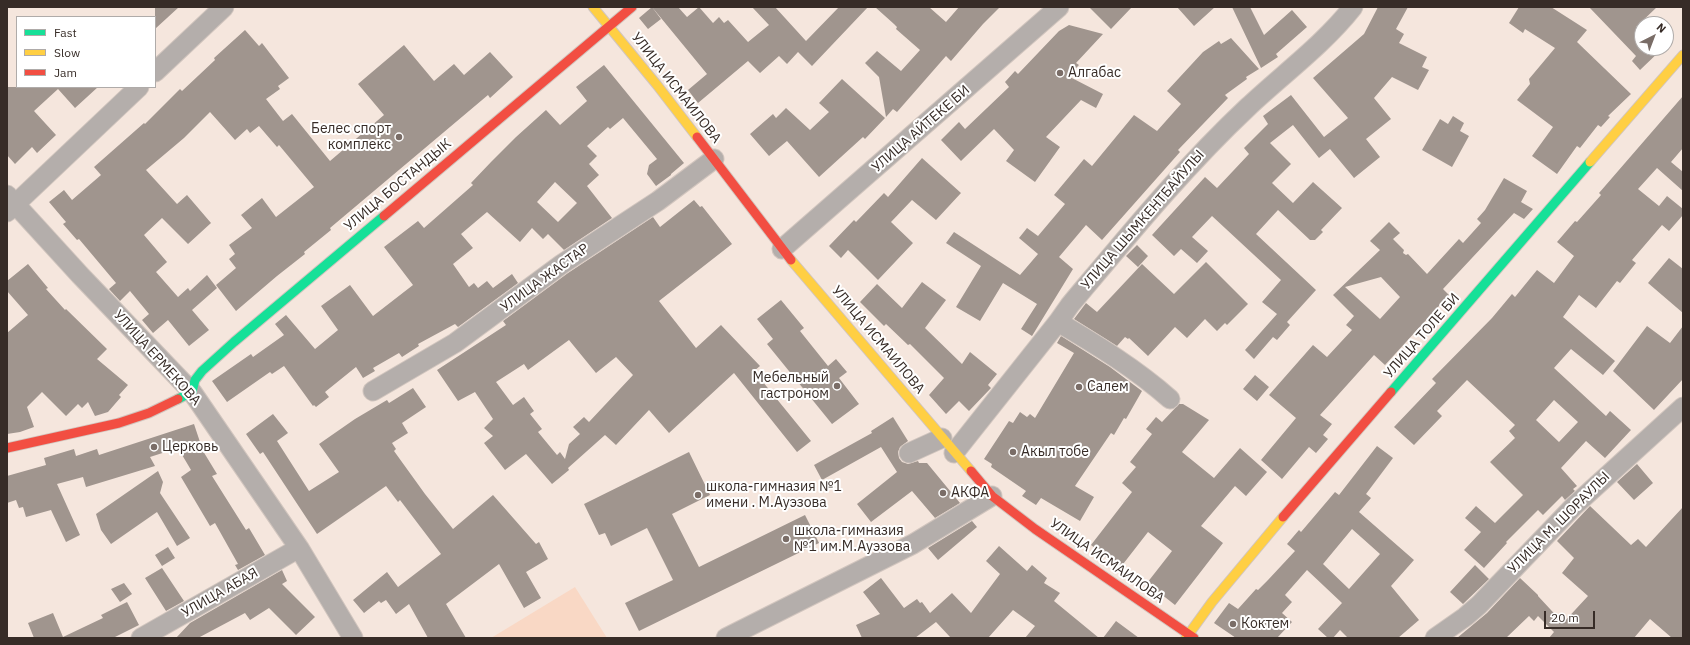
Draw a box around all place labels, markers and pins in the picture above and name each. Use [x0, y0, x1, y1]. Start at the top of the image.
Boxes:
place label: Алгабас [1068, 65, 1121, 81]
marker: Алгабас [1055, 68, 1065, 78]
place label: Белес спорт комплекс [311, 121, 391, 154]
marker: Белес спорт комплекс [394, 132, 404, 142]
place label: Мебельный гастроном [753, 370, 829, 402]
place label: Салем [1087, 379, 1129, 395]
marker: Мебельный гастроном [832, 381, 842, 391]
marker: Салем [1074, 382, 1084, 392]
place label: Церковь [162, 439, 218, 455]
marker: Церковь [149, 442, 159, 452]
place label: Акыл тобе [1021, 444, 1089, 460]
marker: Акыл тобе [1008, 447, 1018, 457]
place label: школа-гимназия №1 имени . М.Ауэзова [706, 479, 842, 512]
place label: АКФА [951, 485, 989, 501]
marker: АКФА [938, 488, 948, 498]
marker: школа-гимназия №1 имени . М.Ауэзова [693, 490, 703, 500]
place label: школа-гимназия №1 им.М.Ауэзова [794, 523, 910, 556]
marker: школа-гимназия №1 им.М.Ауэзова [781, 534, 791, 544]
place label: Коктем [1241, 616, 1289, 632]
marker: Коктем [1228, 619, 1238, 629]

